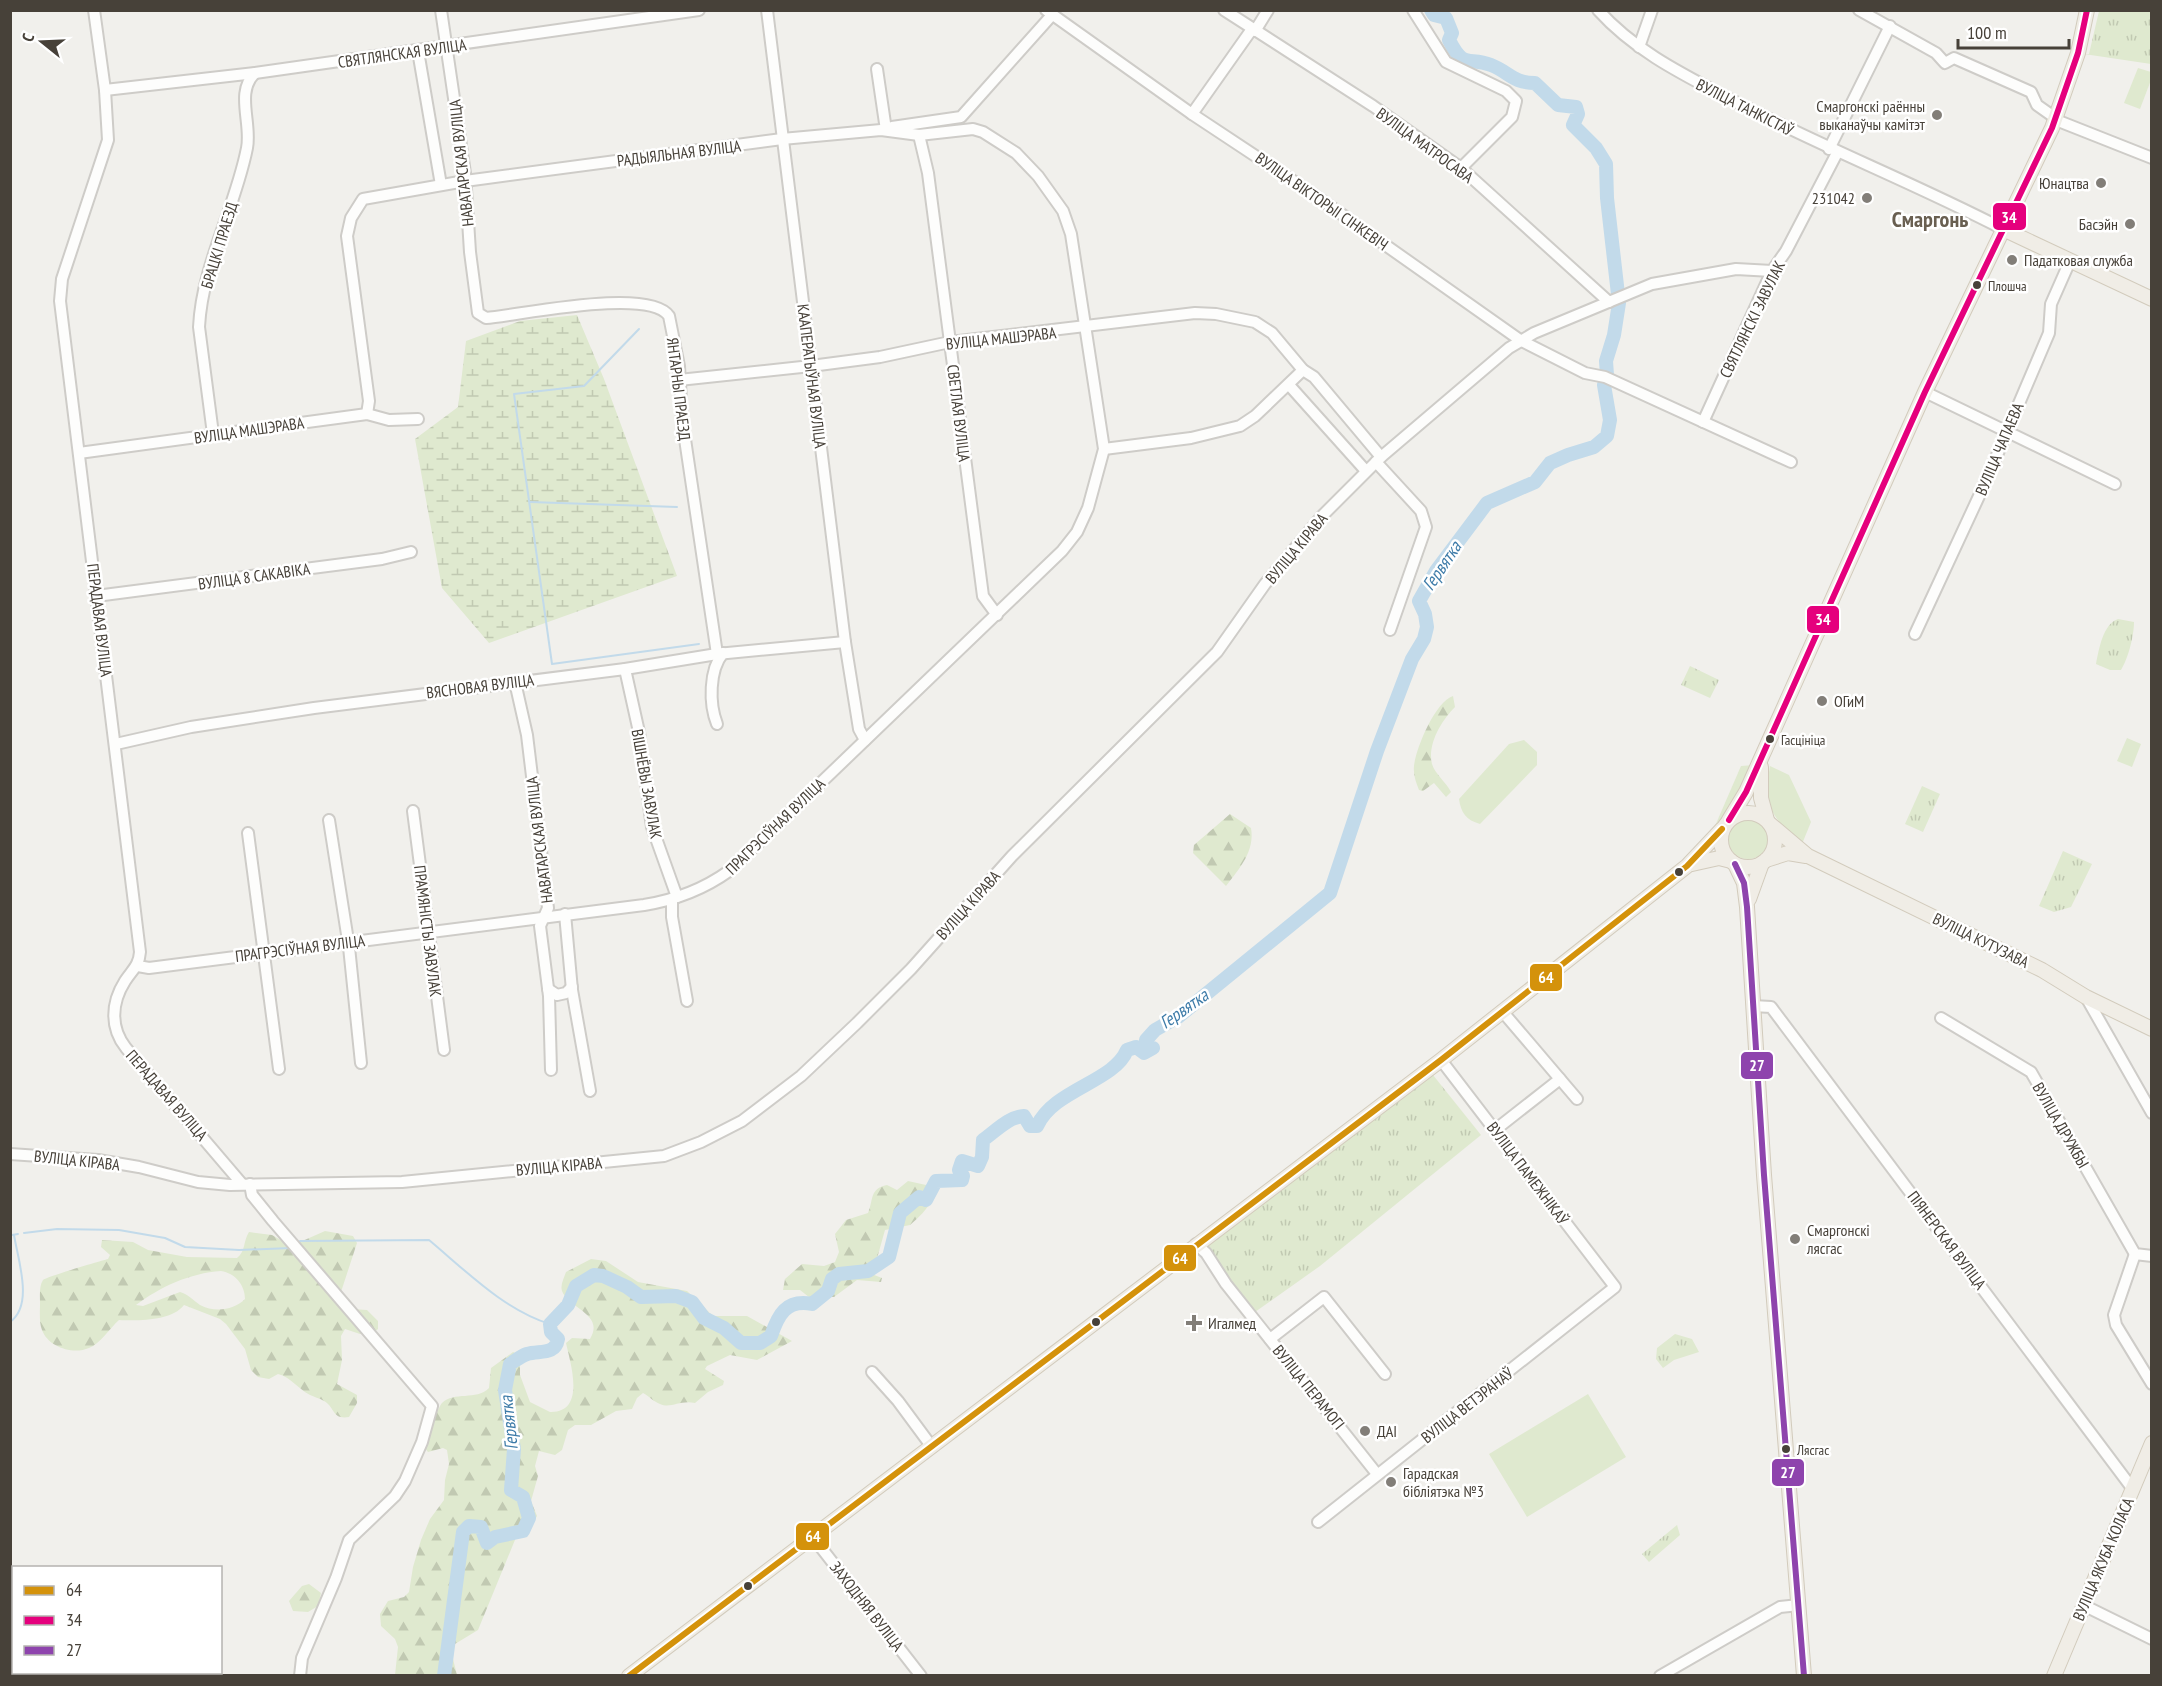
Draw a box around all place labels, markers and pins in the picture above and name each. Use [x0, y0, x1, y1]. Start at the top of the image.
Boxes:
place label: Смаргонскі раённы выканаўчы камітэт [1816, 96, 1926, 134]
marker: Смаргонскі раённы выканаўчы камітэт [1930, 108, 1944, 122]
place label: Юнацтва [2039, 173, 2089, 193]
marker: Юнацтва [2094, 176, 2108, 190]
place label: 231042 [1812, 188, 1855, 208]
marker: 231042 [1860, 191, 1874, 205]
place label: Басэйн [2079, 214, 2118, 234]
marker: Басэйн [2123, 217, 2137, 231]
place label: Падатковая служба [2024, 250, 2133, 270]
marker: Падатковая служба [2005, 253, 2019, 267]
place label: Плошча [1988, 277, 2027, 295]
marker: Плошча [1971, 279, 1983, 291]
place label: ОГиМ [1834, 691, 1864, 711]
marker: ОГиМ [1815, 694, 1829, 708]
place label: Гасцініца [1781, 731, 1825, 749]
marker: Гасцініца [1764, 733, 1776, 745]
unlabelled marker [1673, 866, 1685, 878]
place label: Смаргонскі лясгас [1806, 1220, 1870, 1258]
marker: Смаргонскі лясгас [1788, 1232, 1802, 1246]
place label: Игалмед [1208, 1313, 1256, 1333]
marker: Игалмед [1185, 1314, 1203, 1332]
unlabelled marker [1090, 1316, 1102, 1328]
place label: ДАІ [1377, 1421, 1397, 1441]
marker: ДАІ [1358, 1424, 1372, 1438]
place label: Лясгас [1796, 1441, 1829, 1459]
marker: Лясгас [1780, 1443, 1792, 1455]
place label: Гарадская бібліятэка №3 [1403, 1463, 1484, 1501]
marker: Гарадская бібліятэка №3 [1384, 1475, 1398, 1489]
unlabelled marker [742, 1580, 754, 1592]

